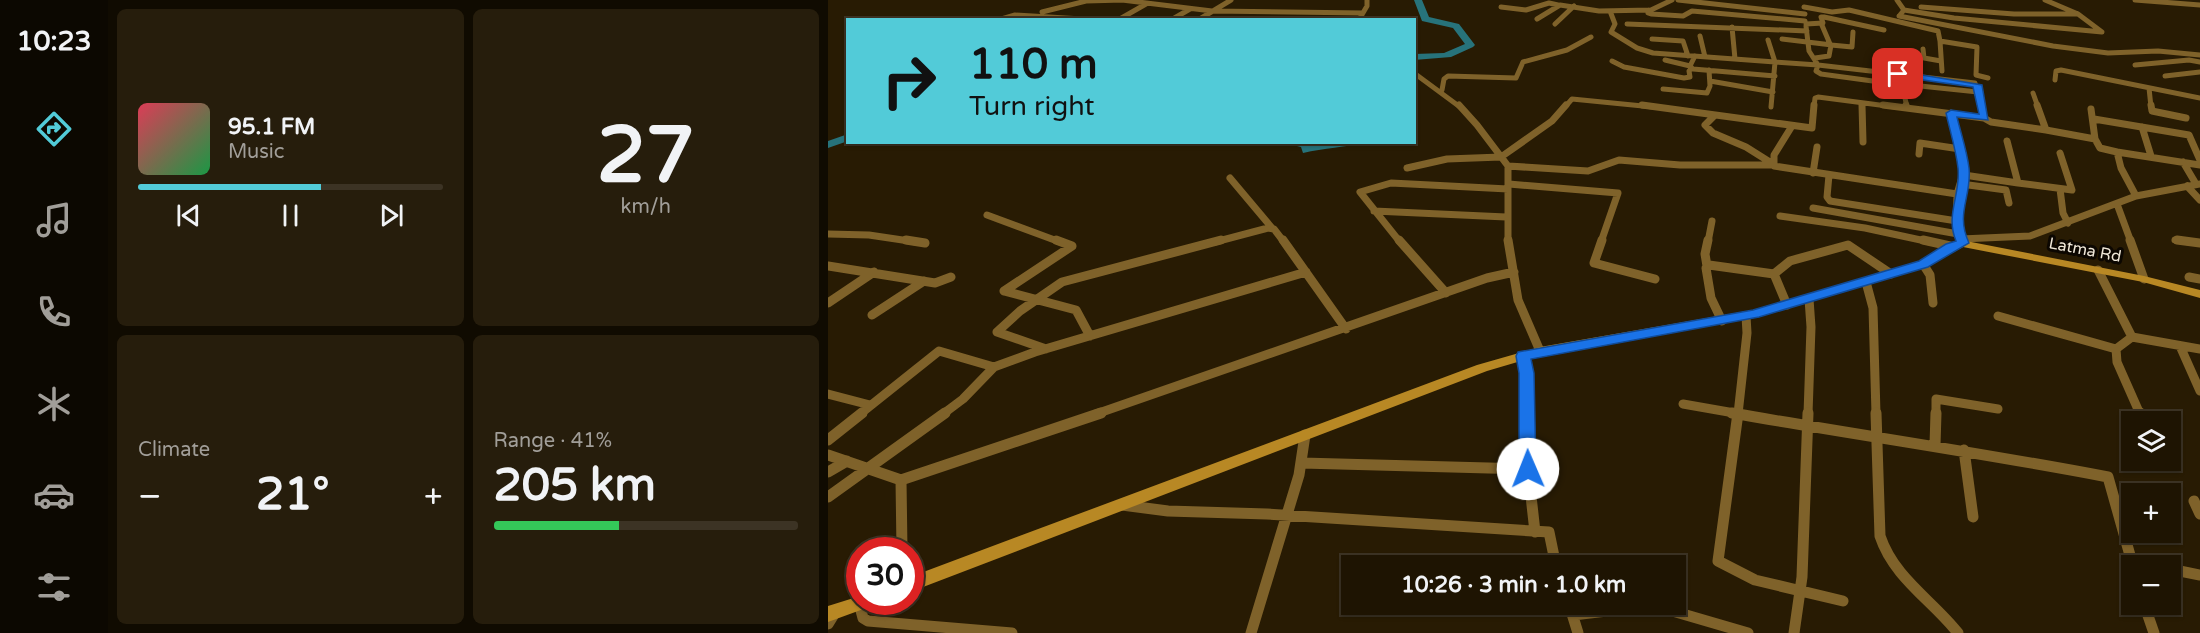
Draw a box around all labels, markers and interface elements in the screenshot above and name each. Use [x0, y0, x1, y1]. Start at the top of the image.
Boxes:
text: 10:23 [17, 25, 91, 58]
text: 110 m [969, 39, 1098, 90]
icon: right [870, 42, 948, 120]
pin [1872, 48, 1923, 99]
icon: arrive [1881, 57, 1914, 90]
text: Turn right [969, 90, 1095, 123]
icon: directions [33, 108, 75, 150]
text: 27 [597, 109, 695, 203]
text: 95.1 FM [228, 114, 315, 140]
text: Music [228, 140, 284, 164]
text: km/h [621, 195, 671, 219]
icon: music [33, 199, 75, 241]
icon: previous [172, 199, 205, 232]
icon: pause [274, 199, 307, 232]
icon: next [375, 199, 408, 232]
street label: Latma Rd [2047, 233, 2123, 267]
icon: phone [33, 291, 75, 333]
icon: climate [33, 383, 75, 425]
map controls [2121, 411, 2181, 615]
button: layers [2121, 411, 2181, 471]
text: Range · 41% [494, 429, 612, 453]
position arrow [1496, 437, 1560, 501]
text: Climate [138, 438, 210, 462]
text: 205 km [494, 459, 656, 513]
text: 21° [256, 468, 329, 522]
icon: car [33, 474, 75, 516]
text: − [138, 477, 162, 516]
text: + [424, 477, 442, 516]
button: + [2121, 483, 2181, 543]
speed limit sign: 30 [846, 537, 924, 615]
button: − [2121, 555, 2181, 615]
icon: filters [33, 566, 75, 608]
text: 10:26 · 3 min · 1.0 km [1401, 572, 1626, 598]

